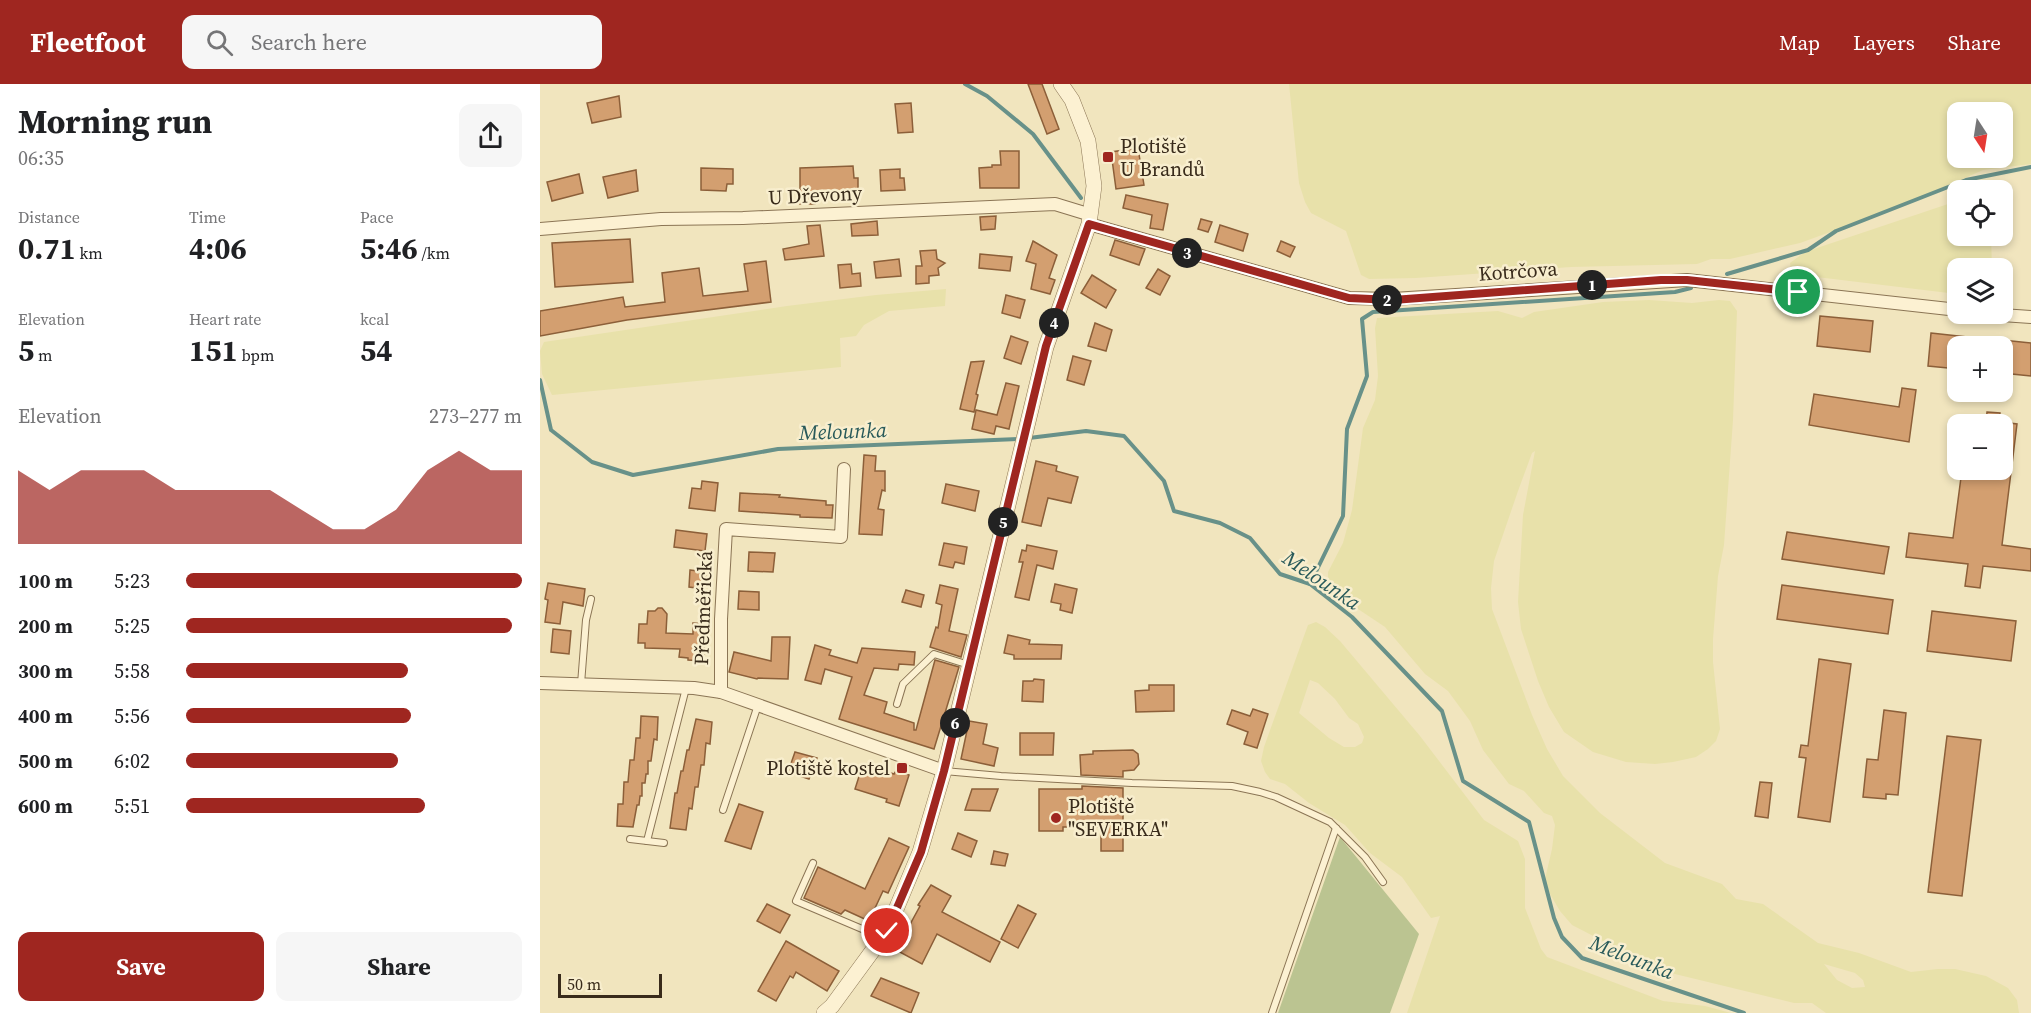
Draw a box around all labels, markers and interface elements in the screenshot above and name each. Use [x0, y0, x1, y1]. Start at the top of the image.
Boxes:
search box [182, 15, 602, 69]
text: Fleetfoot [30, 23, 146, 61]
icon: search [203, 26, 236, 59]
text: Search here [251, 27, 367, 57]
text: Map [1779, 28, 1820, 57]
text: Layers [1853, 28, 1915, 57]
text: Share [1948, 28, 2001, 57]
text: Morning run [18, 99, 212, 144]
north arrow [1947, 102, 2013, 168]
map controls [1947, 102, 2013, 480]
button: share [459, 104, 522, 167]
place label: Plotiště U Brandů [1120, 132, 1205, 183]
text: 06:35 [18, 144, 64, 172]
marker: Plotiště U Brandů [1101, 150, 1115, 164]
street label: U Dřevony [767, 179, 863, 211]
button: locate [1947, 180, 2013, 246]
text: Distance [18, 206, 80, 228]
text: Time [189, 206, 226, 228]
text: Pace [360, 206, 394, 228]
text: 0.71 [18, 228, 76, 269]
text: 4:06 [189, 228, 247, 269]
text: 5:46 [360, 228, 418, 269]
pin: 3 [1172, 238, 1202, 268]
text: km [76, 242, 103, 264]
text: /km [418, 242, 450, 264]
text: 3 [1183, 242, 1191, 264]
street label: Kotrčova [1478, 254, 1559, 288]
button: layers [1947, 258, 2013, 324]
pin [1772, 266, 1823, 317]
pin: 1 [1577, 270, 1607, 300]
text: 1 [1588, 274, 1596, 296]
icon: arrive [1781, 275, 1814, 308]
pin: 2 [1372, 285, 1402, 315]
text: 2 [1383, 289, 1391, 311]
text: Elevation [18, 308, 85, 330]
text: Heart rate [189, 308, 261, 330]
text: kcal [360, 308, 389, 330]
pin: 4 [1039, 308, 1069, 338]
text: 4 [1050, 312, 1058, 334]
text: 5 [18, 330, 34, 371]
text: 151 [189, 330, 238, 371]
text: 54 [360, 330, 393, 371]
button: + [1947, 336, 2013, 402]
text: m [34, 344, 52, 366]
text: bpm [238, 344, 274, 366]
text: Elevation [18, 402, 102, 430]
text: 273–277 m [429, 402, 522, 430]
button: − [1947, 414, 2013, 480]
water label: Melounka [798, 415, 888, 447]
pin: 5 [988, 507, 1018, 537]
text: 5 [999, 511, 1007, 533]
water label: Melounka [1277, 543, 1367, 617]
street label: Předměřická [687, 549, 719, 666]
text: 100 m [18, 567, 73, 595]
text: 5:23 [114, 567, 150, 595]
text: 200 m [18, 612, 73, 640]
text: 5:25 [114, 612, 150, 640]
text: 300 m [18, 657, 73, 685]
text: 5:58 [114, 657, 150, 685]
text: 400 m [18, 702, 73, 730]
text: 5:56 [114, 702, 150, 730]
pin: 6 [940, 708, 970, 738]
text: 6 [951, 712, 959, 734]
text: 500 m [18, 747, 73, 775]
text: 6:02 [114, 747, 150, 775]
place label: Plotiště kostel [766, 754, 890, 782]
marker: Plotiště kostel [895, 761, 909, 775]
text: 600 m [18, 792, 73, 820]
text: 5:51 [114, 792, 150, 820]
place label: Plotiště "SEVERKA" [1068, 792, 1168, 843]
marker: Plotiště "SEVERKA" [1049, 811, 1063, 825]
pin [861, 905, 912, 956]
icon: check [870, 914, 903, 947]
water label: Melounka [1585, 927, 1678, 986]
button: Save [18, 932, 264, 1001]
button: Share [276, 932, 522, 1001]
scale bar [558, 971, 662, 998]
text: 50 m [567, 973, 601, 995]

